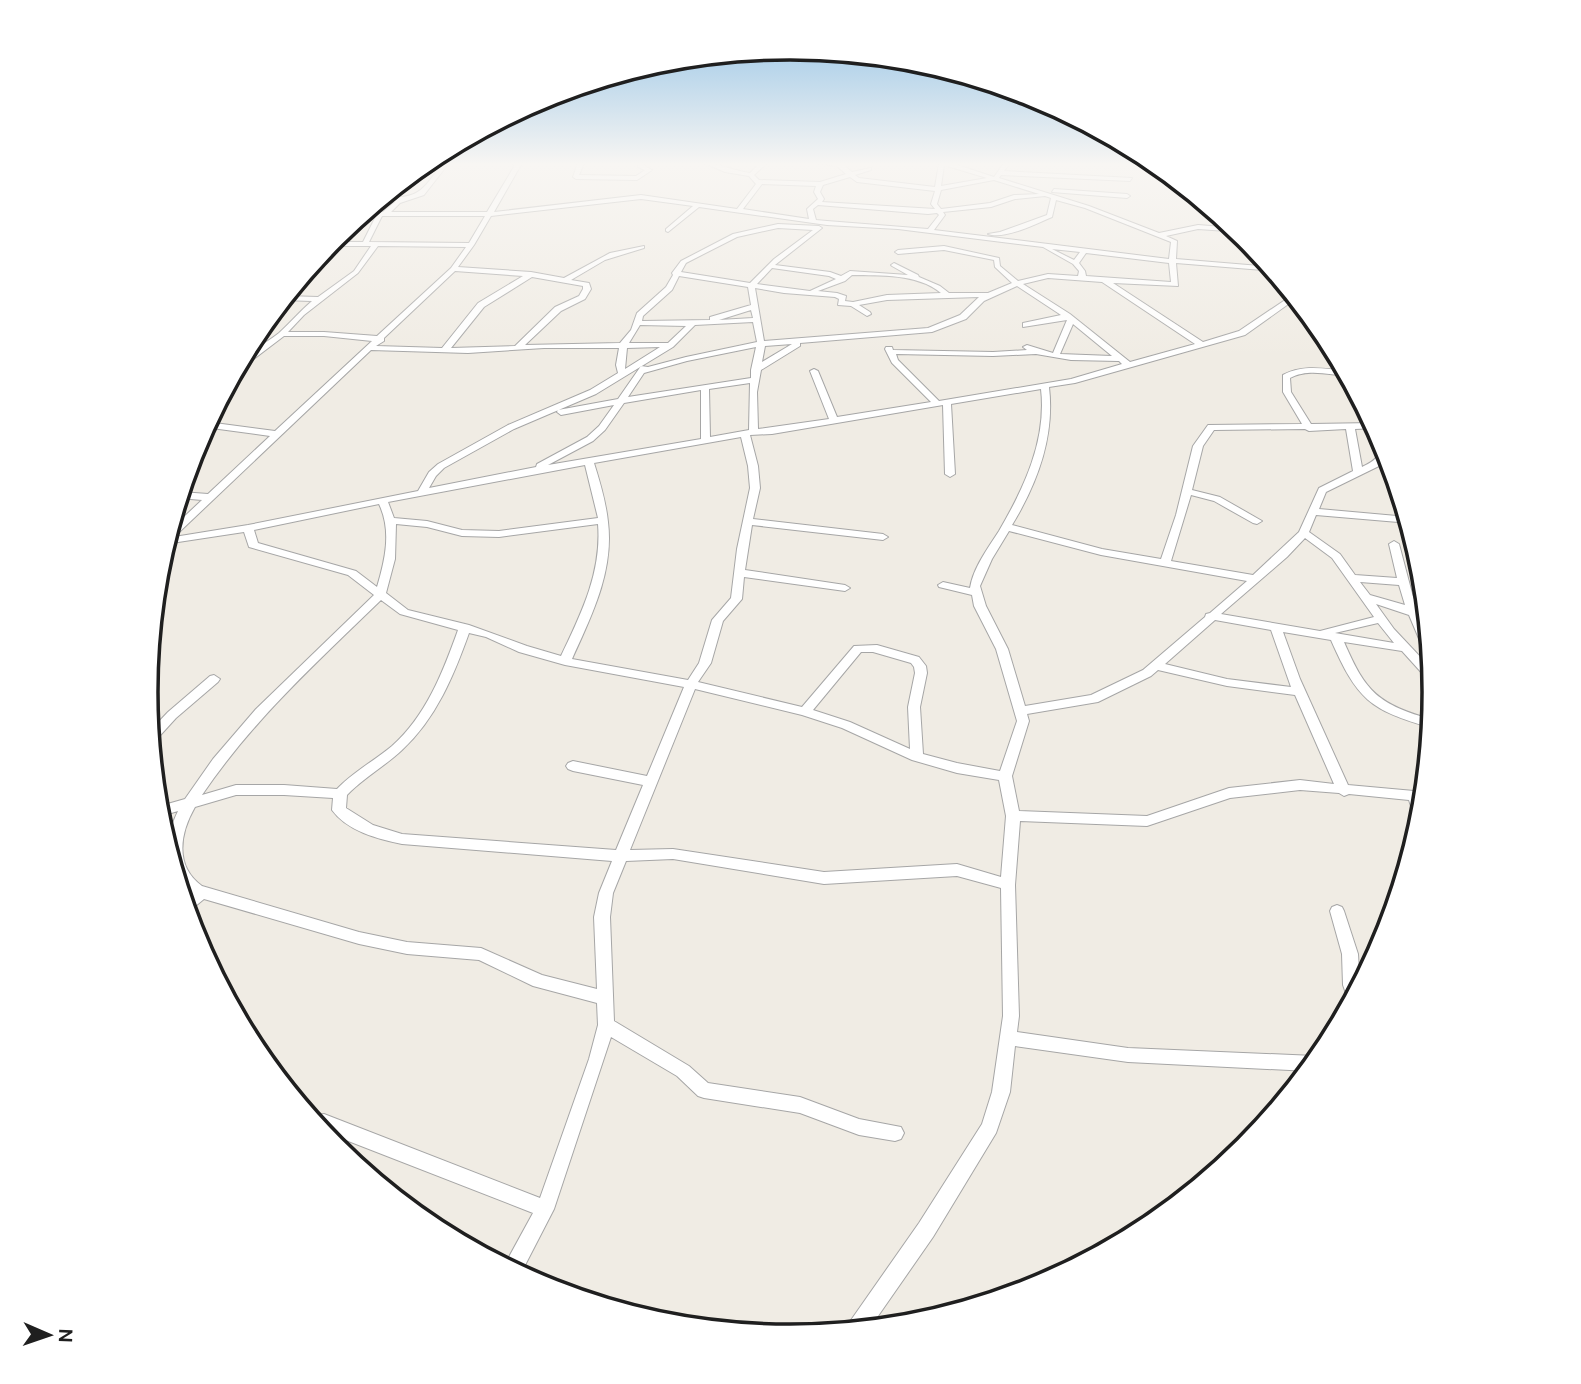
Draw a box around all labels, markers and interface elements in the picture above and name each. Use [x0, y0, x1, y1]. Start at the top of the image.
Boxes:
north arrow [14, 1300, 84, 1370]
text: N [53, 1328, 78, 1343]

